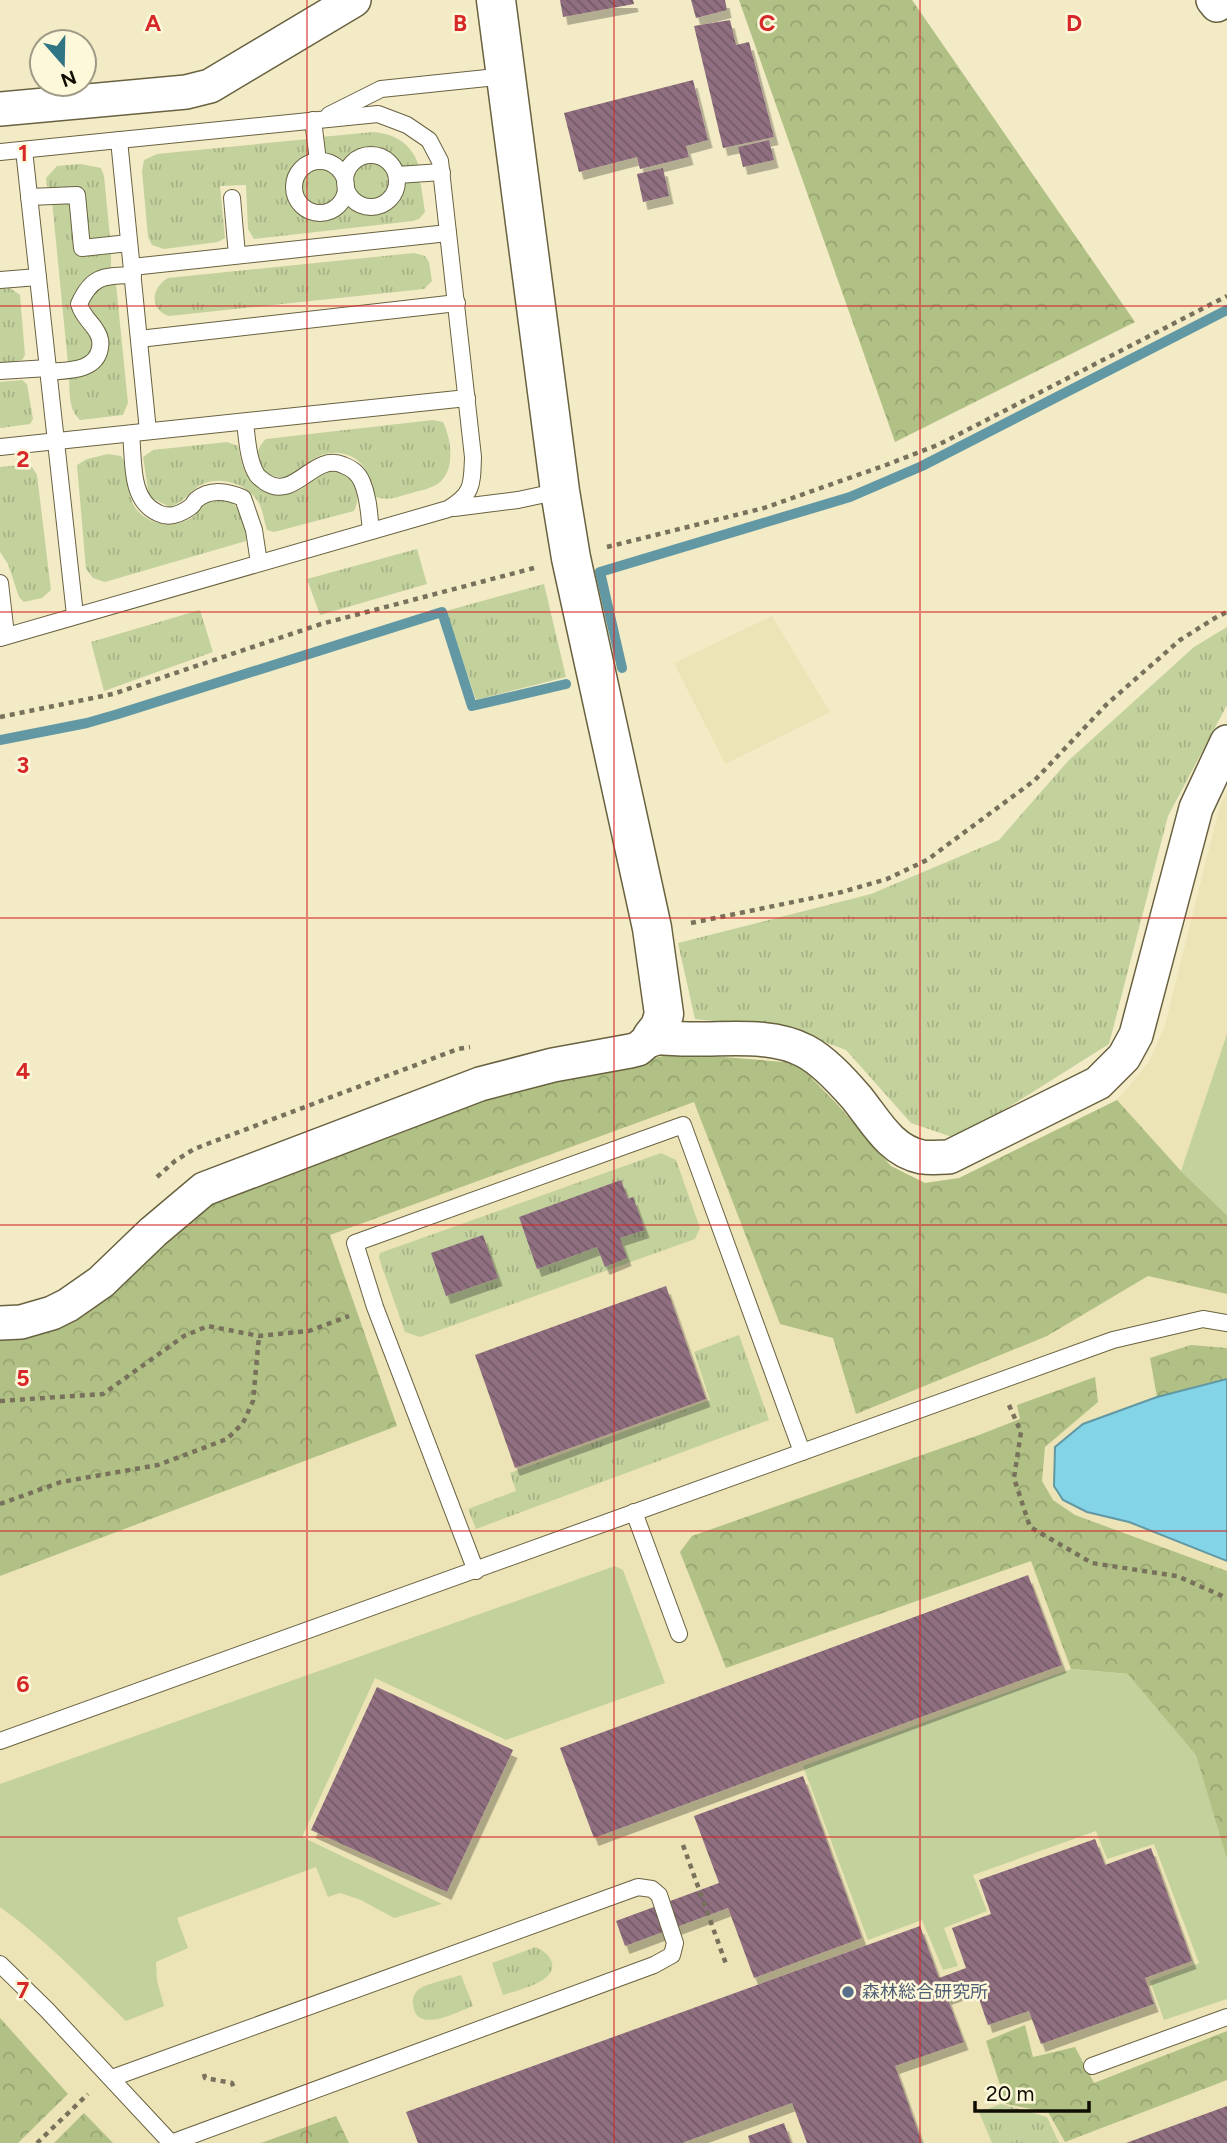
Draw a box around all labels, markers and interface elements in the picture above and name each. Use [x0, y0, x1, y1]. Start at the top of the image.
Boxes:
text: A [145, 9, 162, 37]
text: B [453, 9, 467, 37]
text: C [759, 9, 776, 37]
text: D [1066, 9, 1082, 37]
north arrow [28, 28, 98, 98]
text: N [58, 65, 79, 92]
text: 1 [18, 139, 28, 167]
text: 2 [16, 445, 30, 473]
text: 3 [17, 751, 29, 779]
text: 4 [16, 1057, 30, 1085]
text: 5 [16, 1364, 30, 1392]
text: 6 [16, 1670, 30, 1698]
text: 7 [17, 1976, 30, 2004]
place label: 森林総合研究所 [862, 1981, 988, 2003]
marker: 森林総合研究所 [840, 1984, 856, 2000]
scale bar [975, 2070, 1089, 2114]
text: 20 m [986, 2081, 1034, 2106]

